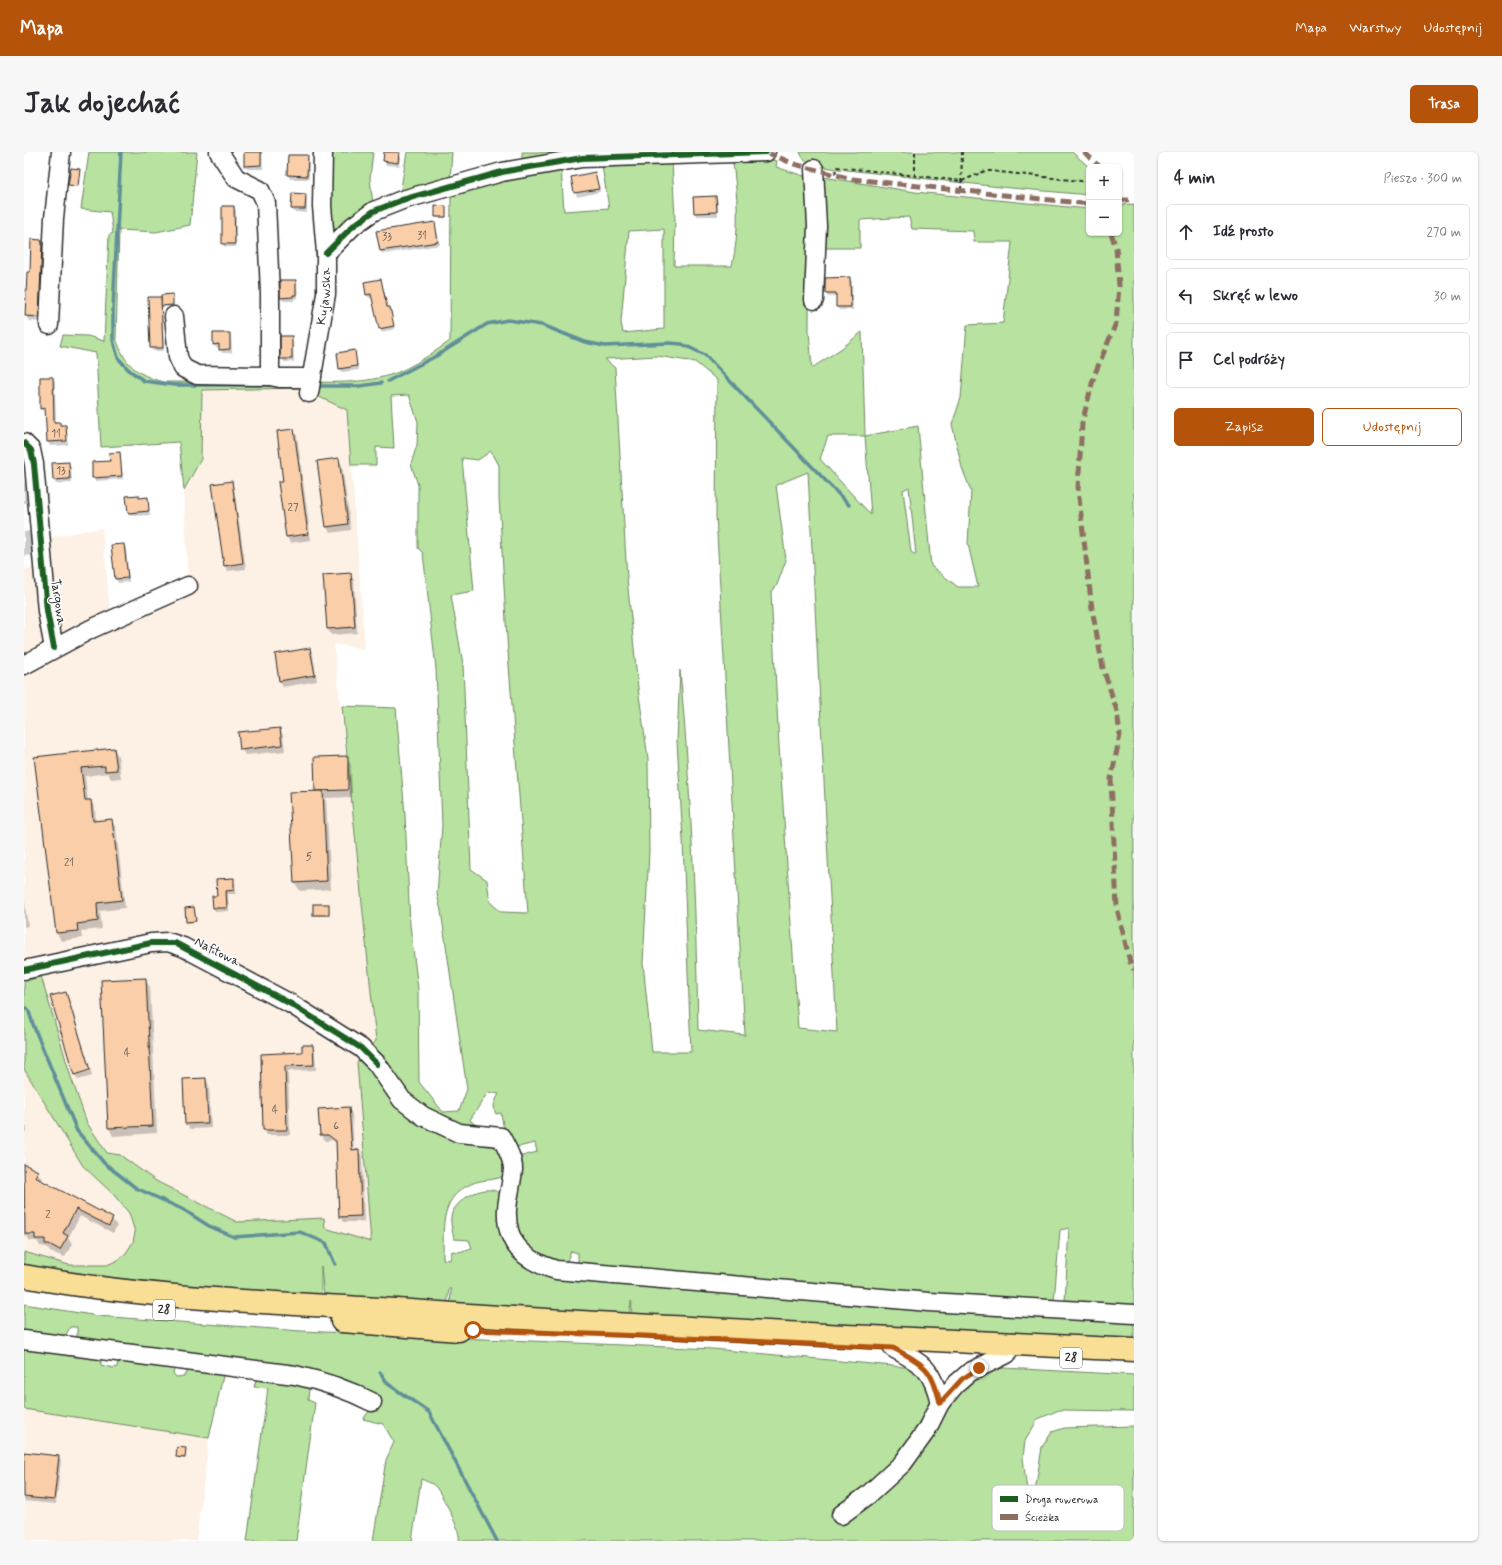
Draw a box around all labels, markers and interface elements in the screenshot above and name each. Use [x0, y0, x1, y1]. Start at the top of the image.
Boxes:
text: Mapa [20, 16, 63, 41]
text: Mapa [1295, 19, 1327, 37]
text: Warstwy [1349, 19, 1401, 37]
text: Udostępnij [1423, 19, 1482, 37]
button: Trasa [1410, 85, 1478, 123]
text: Jak dojechać [24, 86, 180, 123]
map controls [1086, 164, 1122, 236]
button: + [1086, 164, 1122, 200]
text: 4 min [1174, 167, 1215, 189]
text: Pieszo · 300 m [1383, 170, 1462, 187]
button: − [1086, 200, 1122, 236]
icon: ahead [1175, 221, 1197, 243]
text: Idź prosto [1213, 222, 1274, 242]
text: 270 m [1426, 224, 1461, 241]
house number: 31 [417, 229, 427, 243]
house number: 33 [382, 230, 392, 244]
street label: Kujawska [312, 268, 335, 326]
icon: left [1175, 285, 1197, 307]
text: Skręć w lewo [1213, 286, 1298, 306]
text: 30 m [1434, 288, 1461, 305]
icon: arrive [1175, 349, 1197, 371]
text: Cel podróży [1213, 350, 1285, 370]
button: Zapisz [1174, 408, 1314, 446]
button: Udostępnij [1322, 408, 1462, 446]
house number: 11 [51, 427, 61, 441]
house number: 13 [56, 464, 66, 478]
house number: 27 [288, 501, 299, 515]
street label: Targowa [45, 578, 70, 626]
house number: 5 [306, 850, 313, 864]
house number: 21 [64, 856, 74, 870]
street label: Naftowa [191, 933, 243, 971]
house number: 4 [124, 1046, 131, 1060]
house number: 4 [272, 1103, 279, 1117]
house number: 6 [333, 1119, 339, 1133]
house number: 2 [45, 1208, 51, 1222]
road number: 28 [153, 1300, 175, 1320]
route start [464, 1321, 482, 1339]
road number: 28 [1060, 1348, 1082, 1368]
route end [970, 1359, 988, 1377]
legend [992, 1485, 1124, 1531]
text: Droga rowerowa [1025, 1493, 1099, 1507]
text: Ścieżka [1025, 1510, 1060, 1525]

